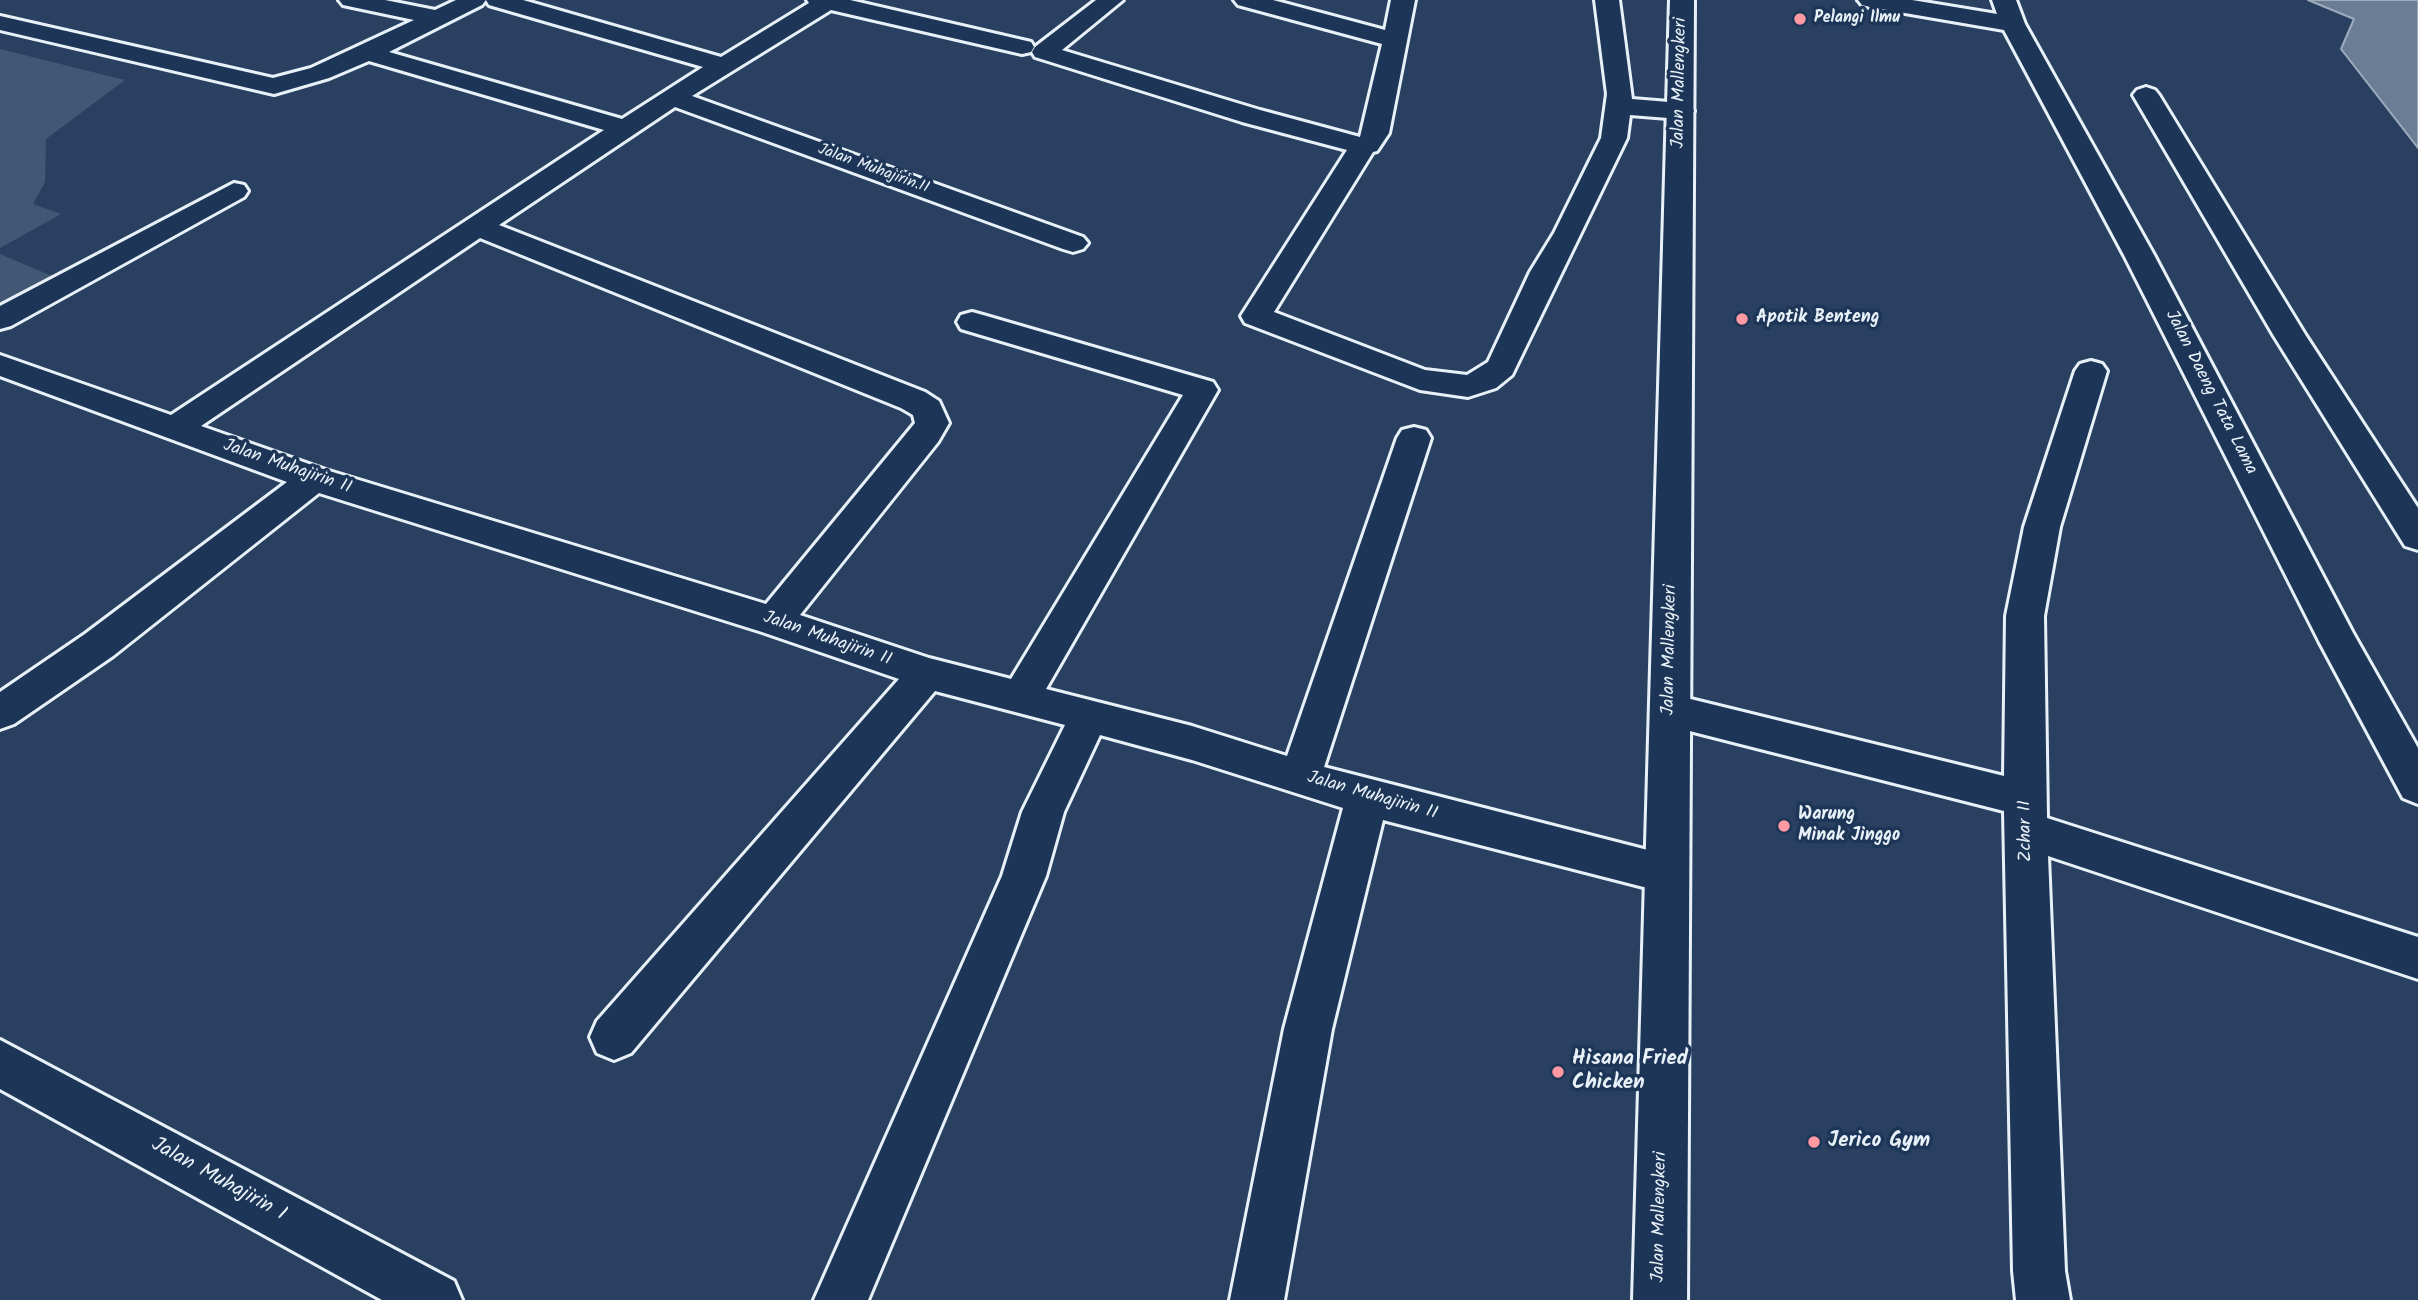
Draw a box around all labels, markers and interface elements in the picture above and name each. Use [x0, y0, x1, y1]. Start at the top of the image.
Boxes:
place label: Pelangi Ilmu [1814, 9, 1900, 29]
marker: Pelangi Ilmu [1792, 11, 1808, 27]
street label: Jalan Mallengkeri [1669, 17, 1693, 149]
street label: Jalan Muhajirin.II [815, 141, 931, 199]
street label: Jalan Daeng Tata Lama [2159, 307, 2261, 479]
place label: Apotik Benteng [1756, 308, 1879, 330]
marker: Apotik Benteng [1734, 311, 1750, 327]
street label: Jalan Muhajirin II [220, 436, 354, 500]
street label: Jalan Mallengkeri [1659, 584, 1683, 716]
street label: Jalan Muhajirin II [760, 608, 894, 672]
street label: Jalan Muhajirin II [1304, 768, 1440, 826]
street label: Zchar II [2016, 800, 2038, 862]
place label: Warung Minak Jinggo [1798, 805, 1900, 848]
marker: Warung Minak Jinggo [1776, 818, 1792, 834]
place label: Hisana Fried Chicken [1572, 1047, 1688, 1097]
marker: Hisana Fried Chicken [1550, 1064, 1566, 1080]
place label: Jerico Gym [1828, 1129, 1930, 1155]
street label: Jalan Muhajirin I [146, 1134, 290, 1228]
marker: Jerico Gym [1806, 1134, 1822, 1150]
street label: Jalan Mallengkeri [1649, 1151, 1673, 1283]

